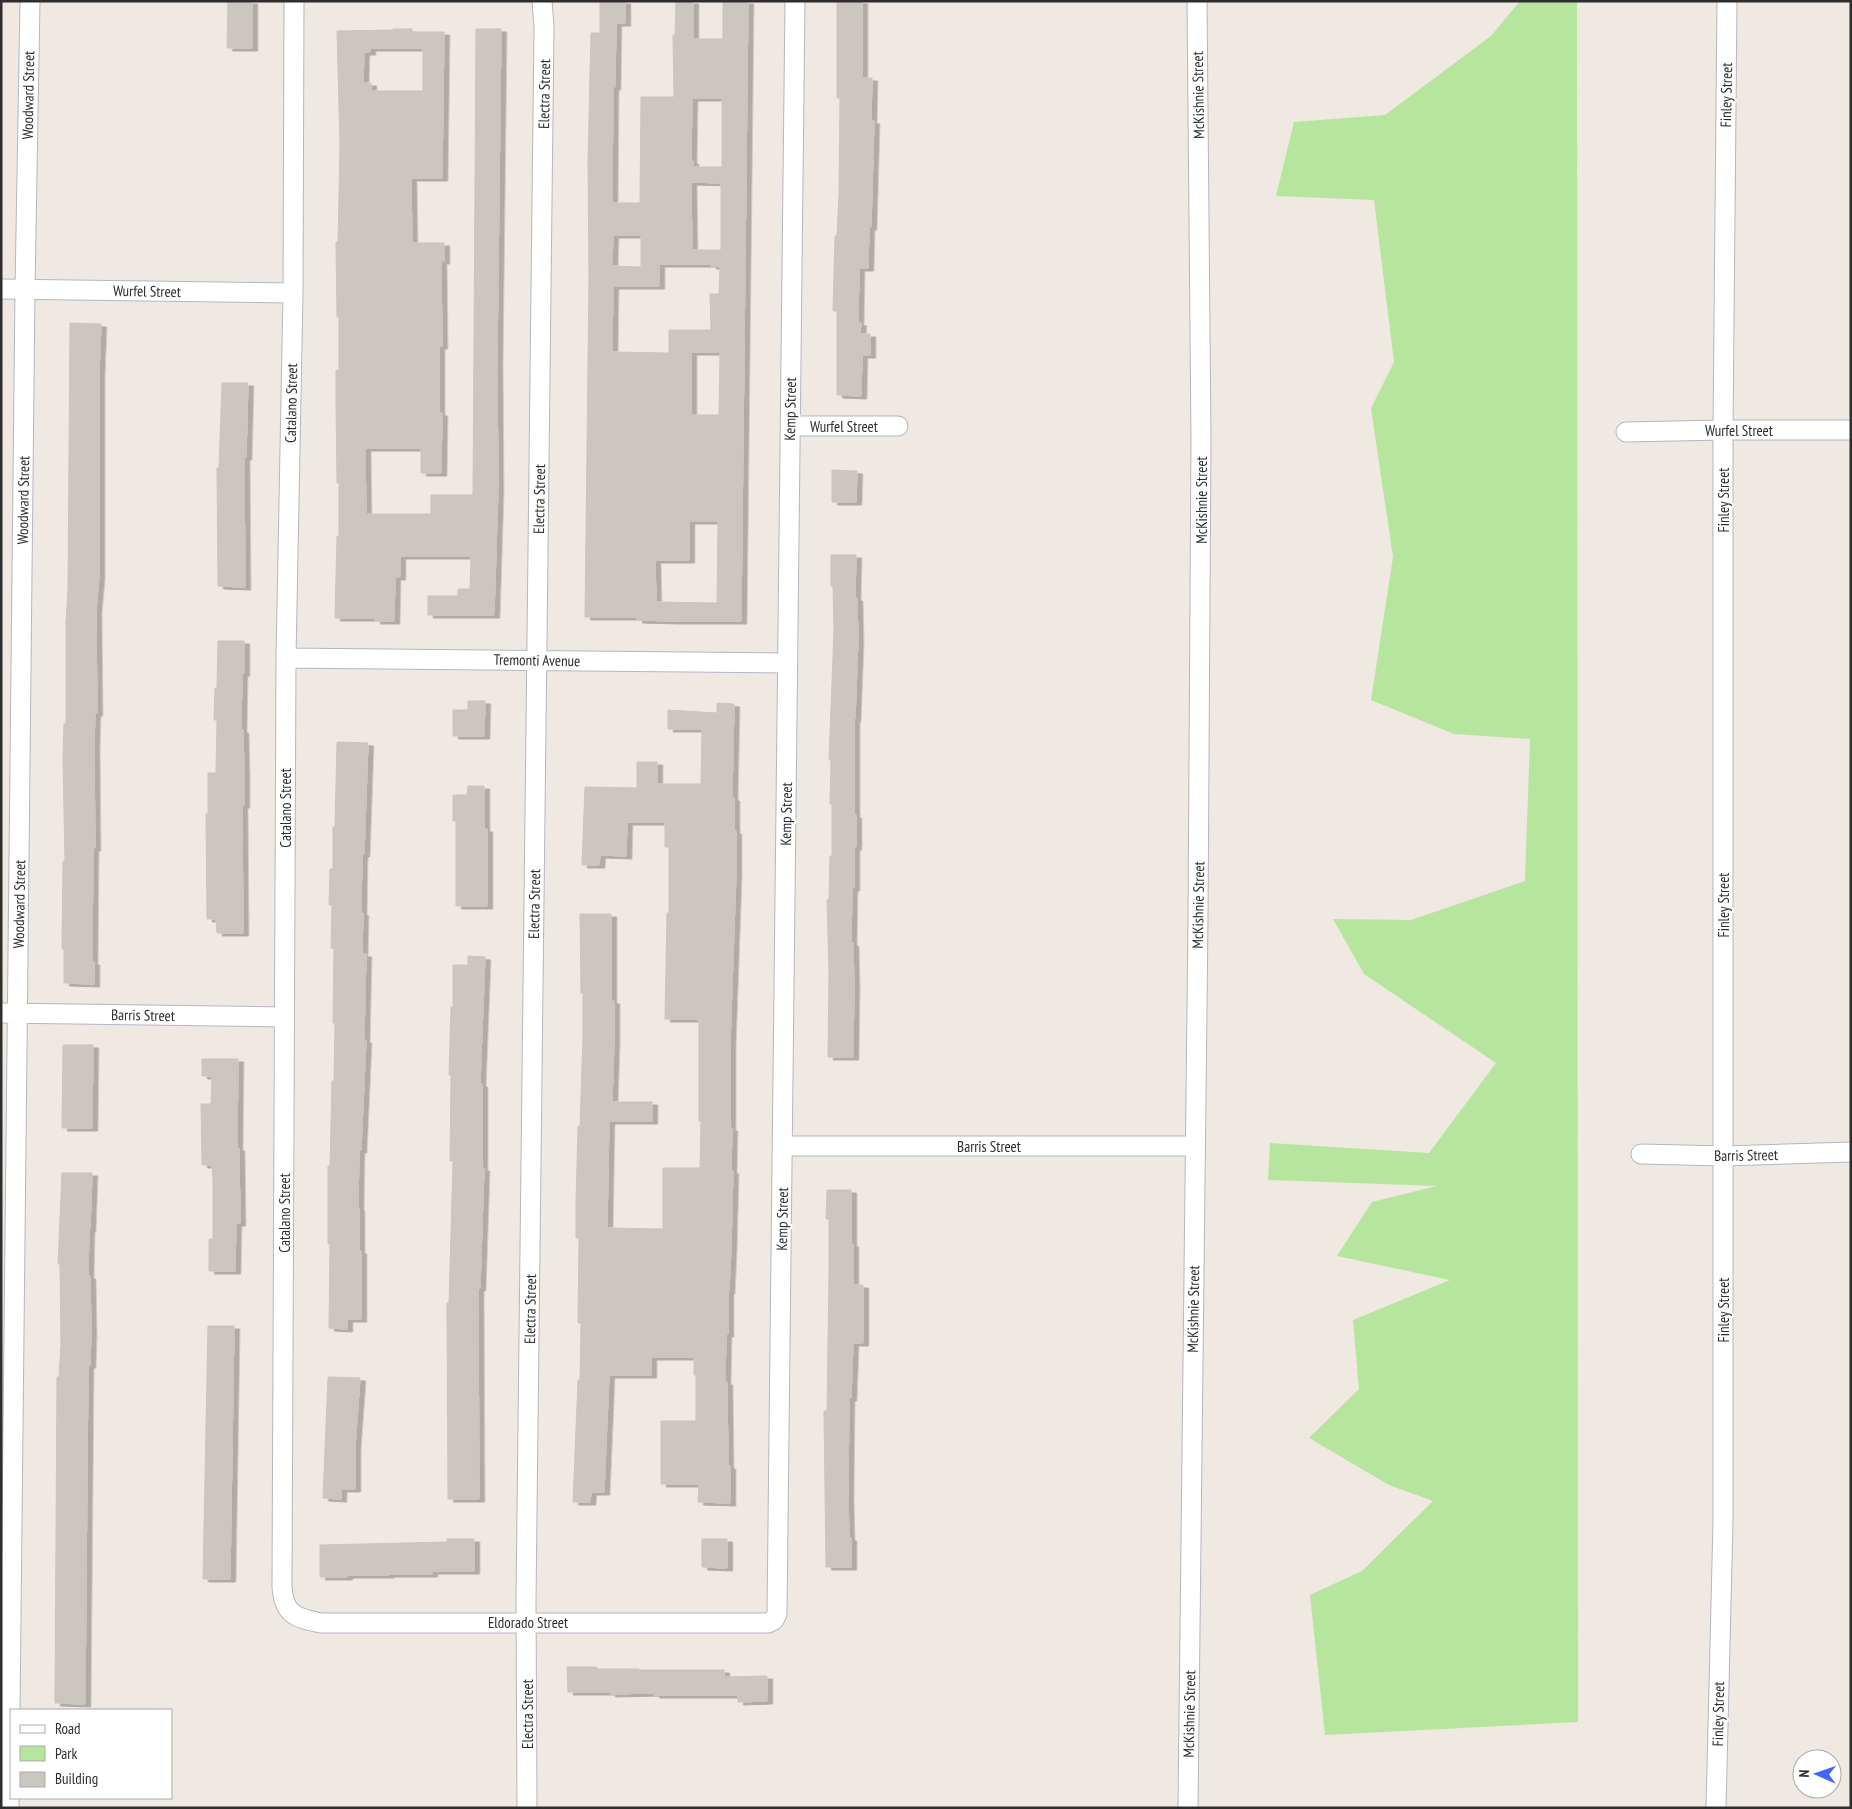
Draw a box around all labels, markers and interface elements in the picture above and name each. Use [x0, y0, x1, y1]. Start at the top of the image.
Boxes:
street label: Woodward Street [18, 50, 38, 140]
street label: McKishnie Street [1188, 51, 1208, 139]
street label: Electra Street [534, 59, 554, 129]
street label: Finley Street [1716, 62, 1736, 128]
street label: Wurfel Street [113, 281, 181, 301]
street label: Catalano Street [281, 363, 301, 443]
street label: Kemp Street [780, 377, 800, 441]
street label: Wurfel Street [810, 417, 878, 436]
street label: Wurfel Street [1705, 421, 1773, 440]
street label: Woodward Street [13, 455, 33, 545]
street label: McKishnie Street [1192, 456, 1211, 544]
street label: Electra Street [529, 464, 549, 534]
street label: Finley Street [1714, 468, 1733, 532]
street label: Tremonti Avenue [494, 650, 580, 670]
street label: Catalano Street [276, 768, 295, 848]
street label: Kemp Street [776, 782, 796, 846]
street label: Woodward Street [9, 859, 29, 949]
street label: McKishnie Street [1188, 861, 1208, 949]
street label: Electra Street [524, 869, 544, 939]
street label: Finley Street [1714, 873, 1733, 937]
street label: Barris Street [111, 1005, 175, 1025]
street label: Barris Street [957, 1137, 1021, 1156]
street label: Barris Street [1714, 1145, 1778, 1165]
street label: Catalano Street [275, 1173, 294, 1253]
street label: Kemp Street [772, 1187, 792, 1251]
street label: McKishnie Street [1183, 1265, 1203, 1353]
street label: Electra Street [520, 1274, 540, 1344]
street label: Finley Street [1714, 1278, 1733, 1342]
street label: Eldorado Street [488, 1613, 568, 1632]
street label: McKishnie Street [1179, 1670, 1199, 1758]
street label: Electra Street [518, 1679, 537, 1749]
street label: Finley Street [1708, 1681, 1728, 1747]
legend [10, 1709, 172, 1799]
text: Road [55, 1719, 81, 1738]
text: Park [55, 1744, 77, 1763]
north arrow [1792, 1749, 1842, 1799]
text: Building [55, 1769, 98, 1788]
text: N [1795, 1769, 1813, 1778]

